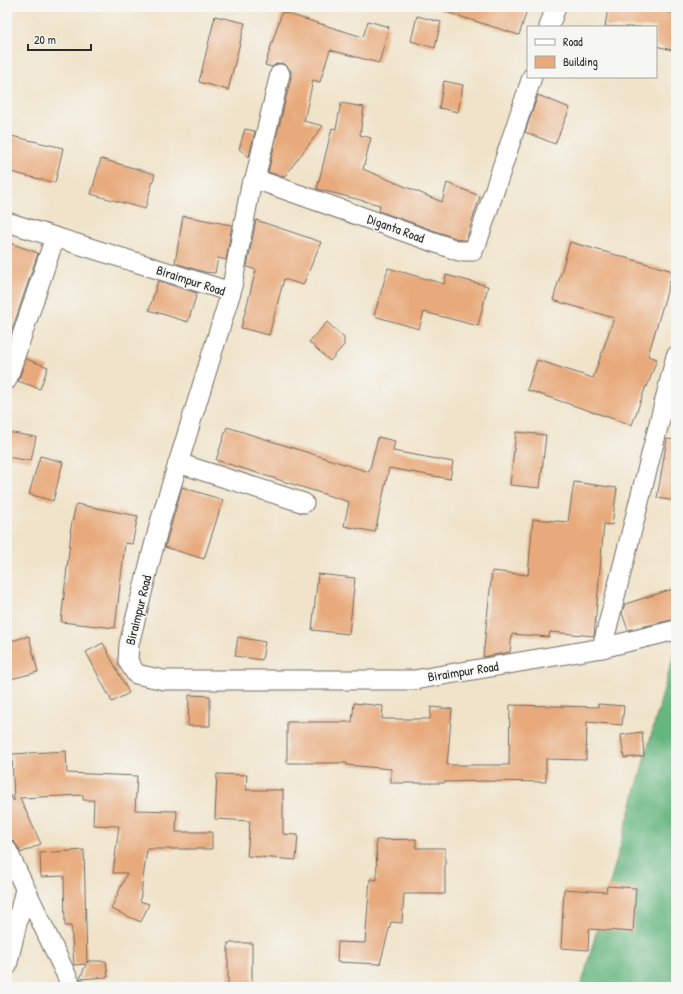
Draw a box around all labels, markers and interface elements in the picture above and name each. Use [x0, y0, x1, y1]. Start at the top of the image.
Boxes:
scale bar [28, 26, 91, 52]
legend [527, 26, 657, 78]
text: 20 m [34, 31, 56, 48]
text: Road [563, 33, 583, 50]
text: Building [563, 53, 598, 70]
street label: Diganta Road [365, 209, 427, 247]
street label: Biraimpur Road [154, 260, 228, 300]
street label: Biraimpur Road [121, 573, 155, 647]
street label: Biraimpur Road [426, 657, 500, 685]

